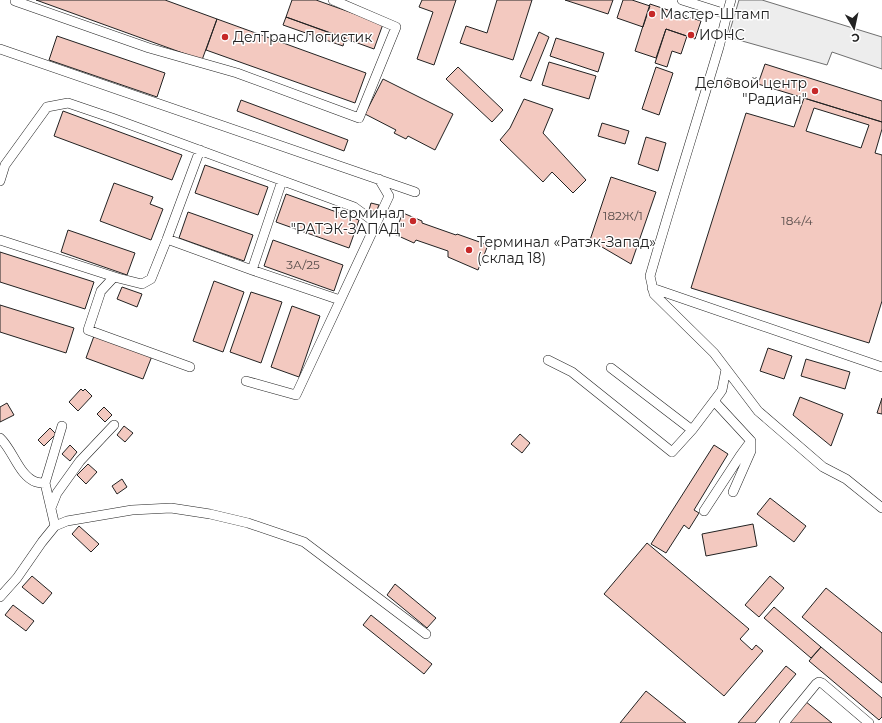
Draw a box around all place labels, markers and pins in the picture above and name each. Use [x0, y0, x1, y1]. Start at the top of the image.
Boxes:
place label: Мастер-Штамп [660, 5, 770, 23]
marker: Мастер-Штамп [647, 9, 657, 19]
place label: ИФНС [699, 26, 745, 44]
place label: ДелТрансЛогистик [233, 28, 372, 46]
marker: ИФНС [686, 30, 696, 40]
marker: ДелТрансЛогистик [220, 32, 230, 42]
place label: Деловой центр "Радиан" [695, 74, 807, 108]
marker: Деловой центр "Радиан" [810, 86, 820, 96]
place label: Терминал "РАТЭК-ЗАПАД" [291, 204, 405, 238]
marker: Терминал "РАТЭК-ЗАПАД" [408, 216, 418, 226]
place label: Терминал «Ратэк-Запад» (склад 18) [477, 233, 656, 267]
marker: Терминал «Ратэк-Запад» (склад 18) [464, 245, 474, 255]

